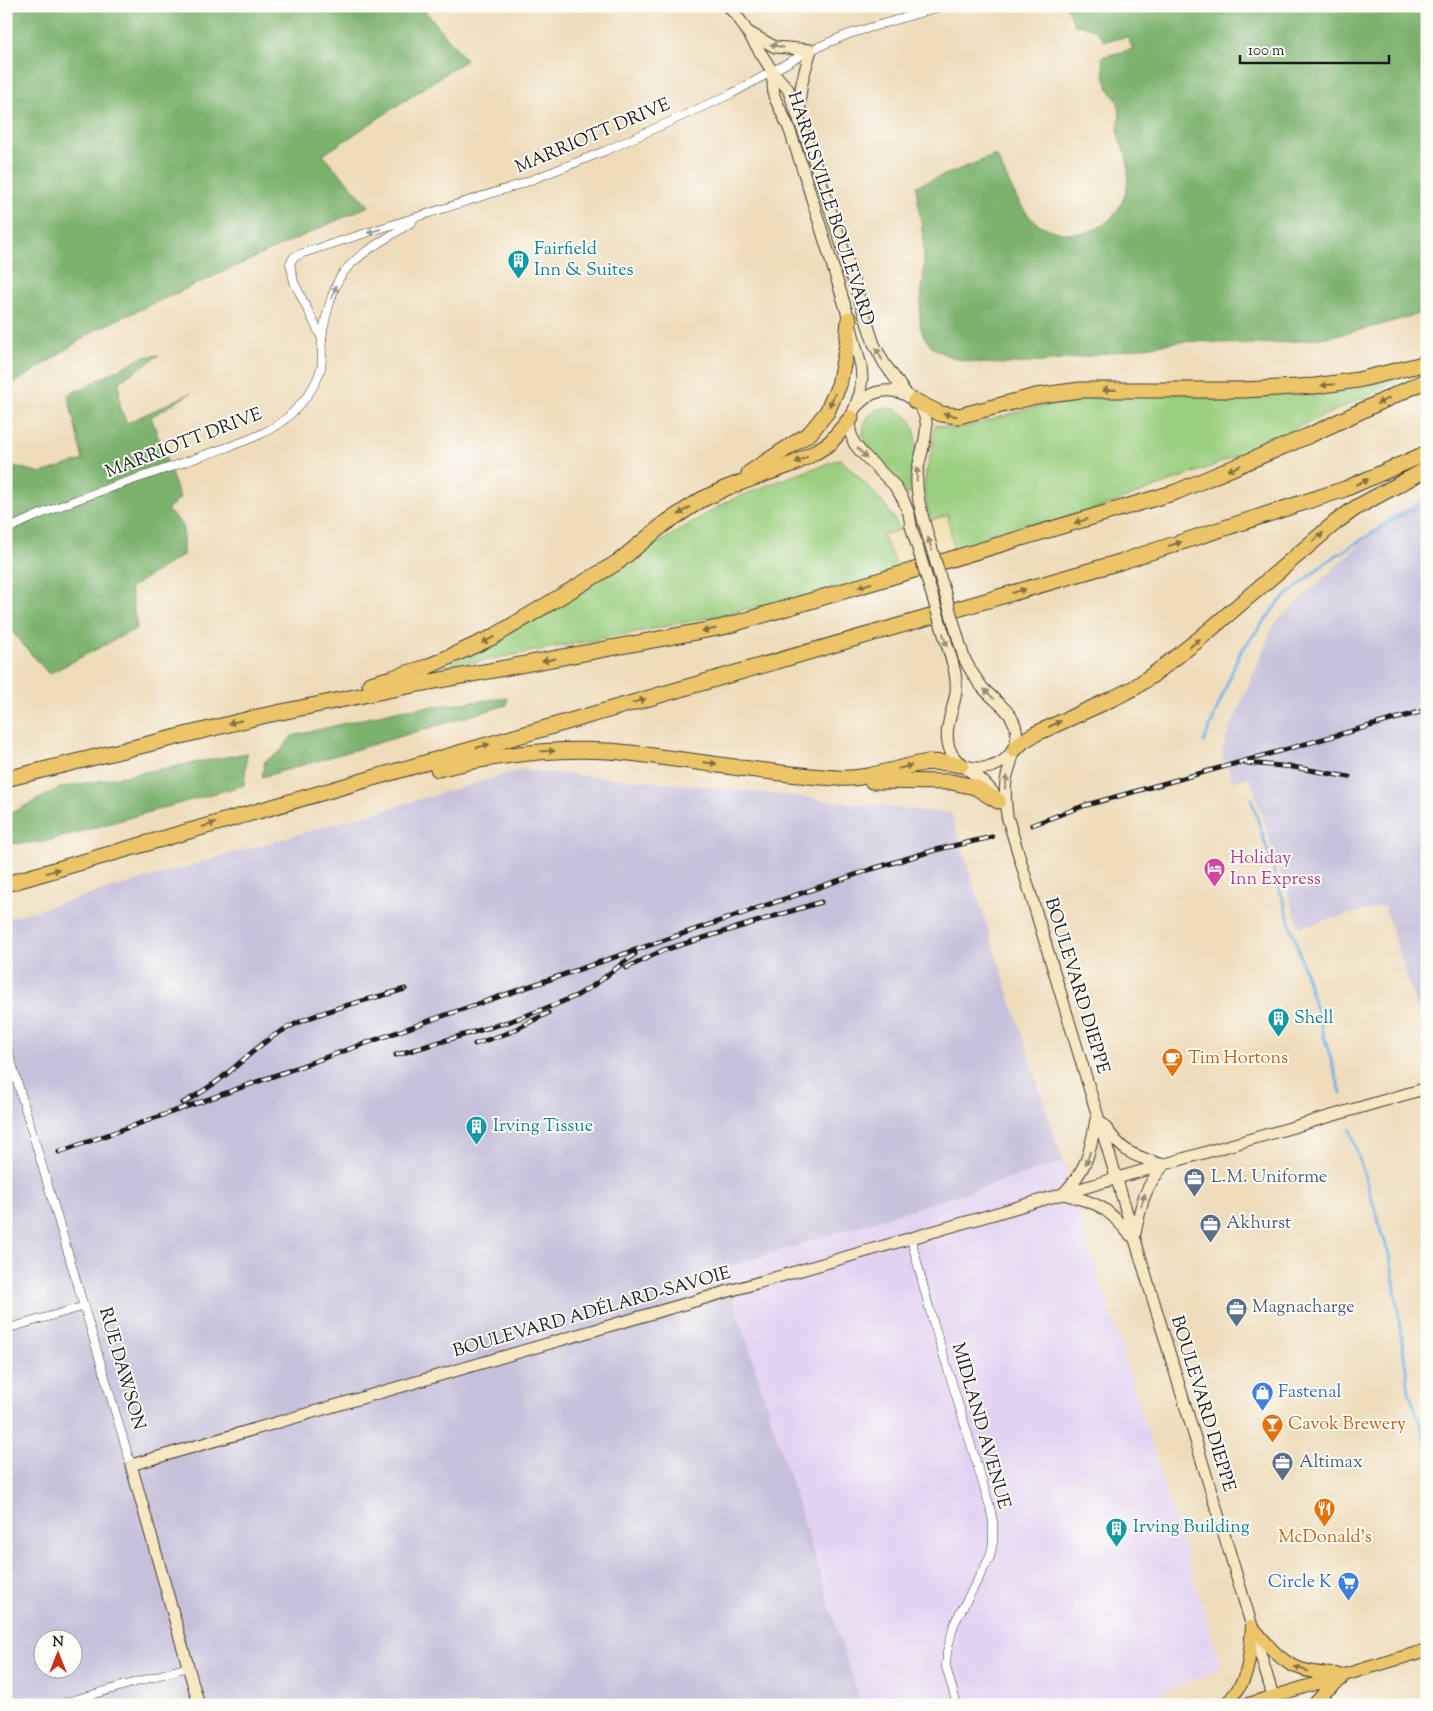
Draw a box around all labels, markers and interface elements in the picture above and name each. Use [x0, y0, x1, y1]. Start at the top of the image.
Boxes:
scale bar [1240, 32, 1389, 64]
text: 100 m [1248, 41, 1285, 62]
one-way arrow [770, 42, 785, 50]
street label: HARRISVILLE BOULEVARD [780, 89, 880, 329]
street label: MARRIOTT DRIVE [512, 93, 675, 181]
one-way arrow [366, 227, 381, 235]
place label: Fairfield Inn & Suites [534, 237, 634, 284]
building icon: Fairfield Inn & Suites [506, 248, 530, 279]
one-way arrow [331, 284, 339, 299]
one-way arrow [875, 347, 883, 362]
one-way arrow [1320, 381, 1336, 389]
one-way arrow [1101, 386, 1117, 394]
one-way arrow [828, 393, 836, 407]
one-way arrow [1376, 397, 1390, 405]
street label: MARRIOTT DRIVE [102, 402, 266, 486]
one-way arrow [942, 411, 958, 419]
one-way arrow [856, 447, 868, 459]
one-way arrow [794, 456, 808, 464]
one-way arrow [1227, 464, 1241, 472]
one-way arrow [914, 466, 922, 482]
one-way arrow [1355, 477, 1369, 485]
one-way arrow [677, 507, 690, 516]
one-way arrow [1073, 517, 1088, 525]
one-way arrow [1312, 532, 1324, 543]
one-way arrow [926, 536, 934, 551]
one-way arrow [1167, 540, 1182, 547]
one-way arrow [857, 581, 872, 589]
one-way arrow [1012, 587, 1027, 595]
one-way arrow [700, 626, 716, 634]
one-way arrow [942, 632, 950, 647]
one-way arrow [481, 635, 496, 644]
one-way arrow [1188, 637, 1201, 648]
one-way arrow [541, 656, 557, 664]
one-way arrow [984, 688, 996, 700]
one-way arrow [631, 697, 647, 705]
one-way arrow [228, 718, 243, 726]
one-way arrow [1048, 720, 1062, 728]
one-way arrow [476, 742, 491, 750]
one-way arrow [540, 747, 556, 755]
one-way arrow [702, 759, 718, 767]
one-way arrow [898, 763, 913, 771]
one-way arrow [1002, 774, 1010, 790]
one-way arrow [202, 821, 217, 829]
place label: Holiday Inn Express [1230, 846, 1321, 893]
hotel icon: Holiday Inn Express [1202, 857, 1226, 888]
one-way arrow [46, 866, 61, 874]
street label: BOULEVARD DIEPPE [1037, 895, 1115, 1077]
place label: Shell [1294, 1006, 1333, 1032]
building icon: Shell [1266, 1007, 1290, 1038]
place label: Tim Hortons [1188, 1046, 1288, 1072]
cafe icon: Tim Hortons [1160, 1047, 1184, 1078]
place label: Irving Tissue [493, 1114, 593, 1140]
building icon: Irving Tissue [465, 1115, 489, 1146]
one-way arrow [1083, 1151, 1091, 1166]
place label: L.M. Uniforme [1211, 1165, 1327, 1191]
office icon: L.M. Uniforme [1183, 1166, 1207, 1197]
one-way arrow [1139, 1192, 1147, 1207]
place label: Akhurst [1226, 1211, 1291, 1237]
office icon: Akhurst [1198, 1212, 1222, 1243]
street label: BOULEVARD ADÉLARD-SAVOIE [450, 1261, 734, 1365]
place label: Magnacharge [1252, 1295, 1355, 1321]
office icon: Magnacharge [1224, 1296, 1248, 1327]
street label: RUE DAWSON [91, 1305, 151, 1433]
street label: BOULEVARD DIEPPE [1163, 1313, 1241, 1495]
street label: MIDLAND AVENUE [944, 1340, 1016, 1512]
place label: Fastenal [1278, 1380, 1342, 1406]
shop icon: Fastenal [1250, 1381, 1274, 1412]
place label: Cavok Brewery [1288, 1412, 1406, 1438]
bar icon: Cavok Brewery [1260, 1413, 1284, 1444]
place label: Altimax [1299, 1450, 1363, 1476]
office icon: Altimax [1271, 1451, 1295, 1482]
restaurant icon: McDonald's [1313, 1496, 1337, 1527]
place label: Irving Building [1133, 1515, 1250, 1541]
building icon: Irving Building [1105, 1516, 1129, 1547]
place label: McDonald's [1278, 1525, 1372, 1551]
place label: Circle K [1268, 1570, 1332, 1596]
supermarket icon: Circle K [1336, 1571, 1360, 1602]
north arrow [32, 1628, 82, 1678]
text: N [52, 1633, 64, 1653]
one-way arrow [1293, 1665, 1308, 1672]

